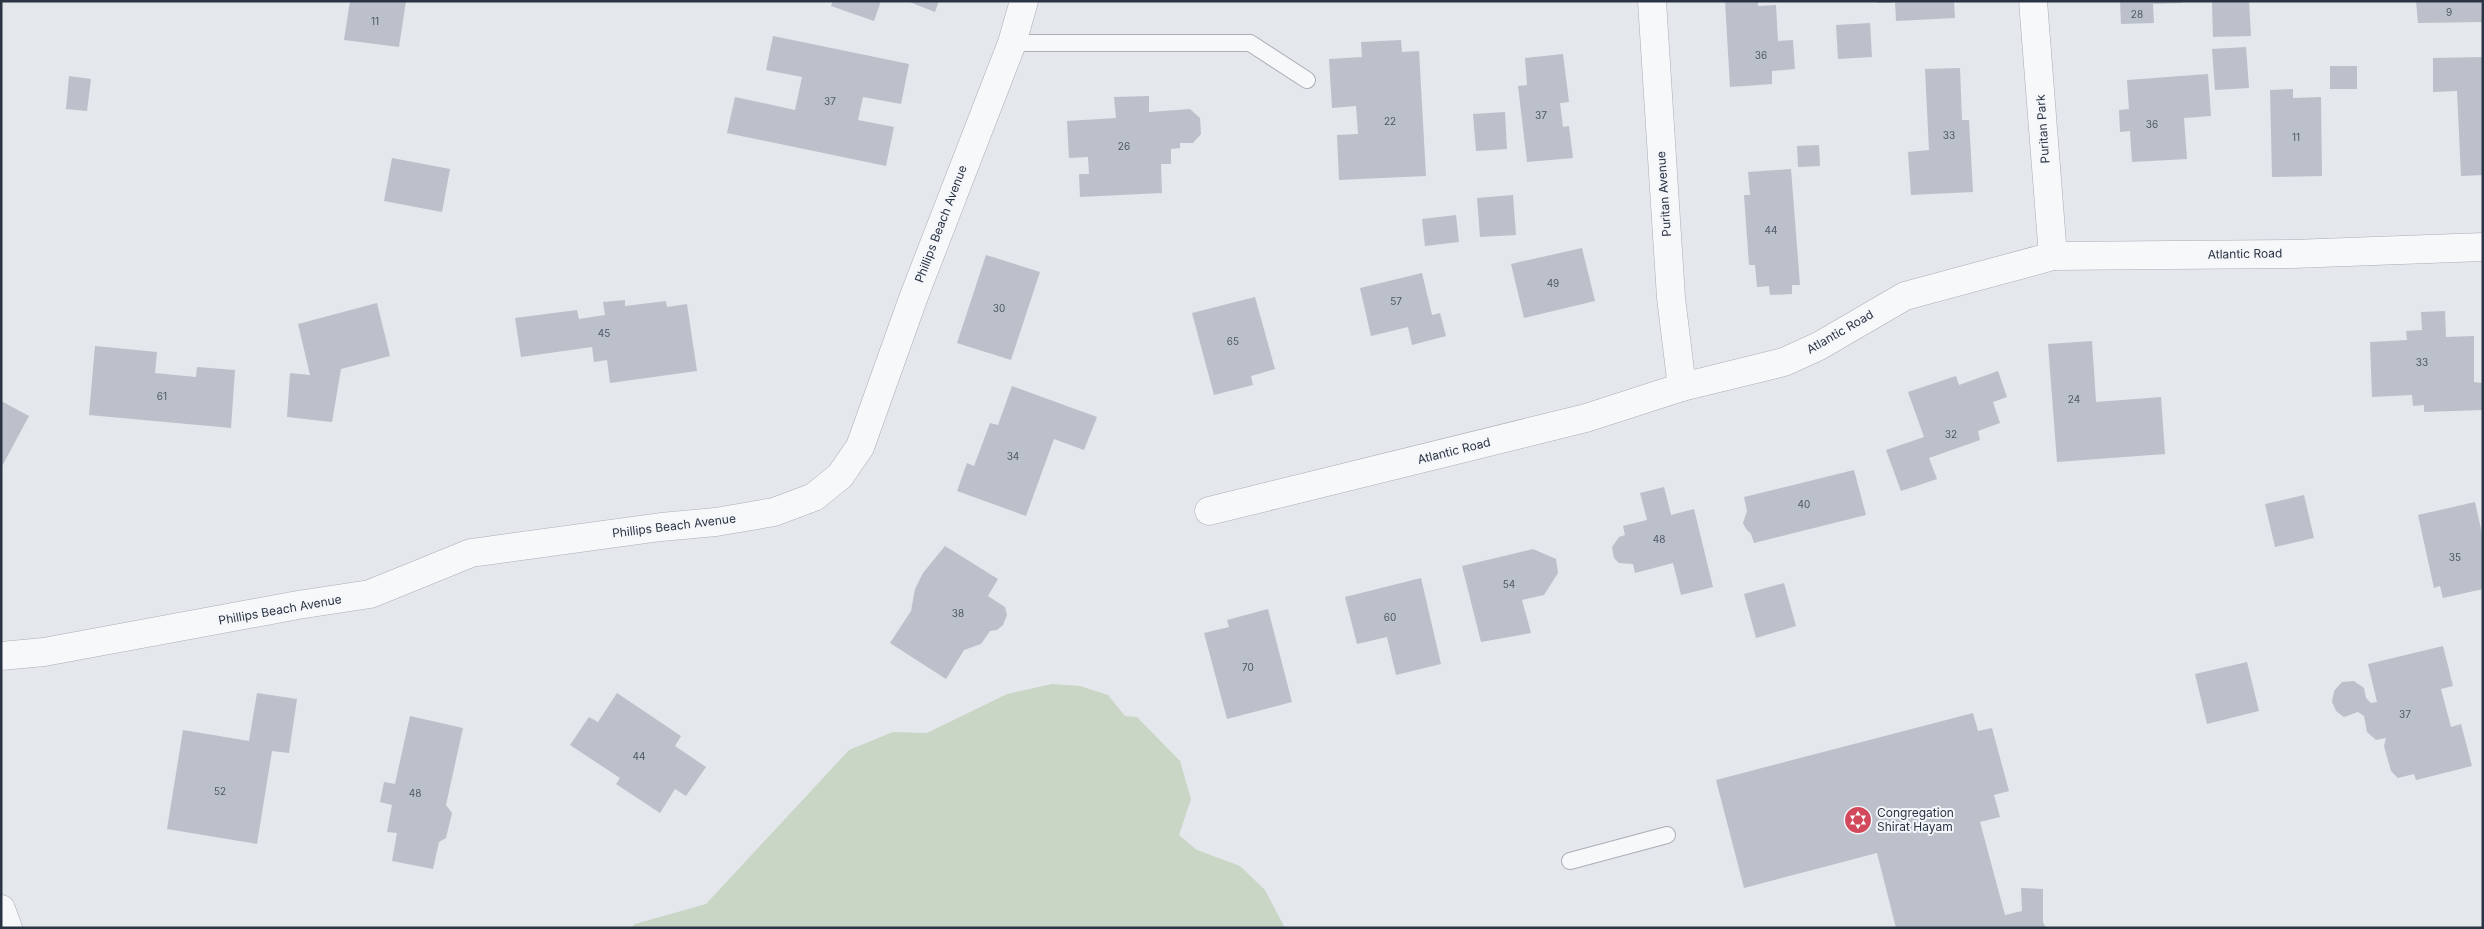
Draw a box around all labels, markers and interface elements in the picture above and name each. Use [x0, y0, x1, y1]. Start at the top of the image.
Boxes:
house number: 9 [2446, 6, 2452, 18]
house number: 28 [2131, 8, 2143, 20]
house number: 11 [371, 15, 379, 27]
house number: 36 [1755, 49, 1767, 61]
street label: Puritan Park [2033, 94, 2052, 164]
house number: 37 [824, 95, 836, 107]
house number: 37 [1535, 109, 1547, 121]
house number: 22 [1384, 115, 1396, 127]
house number: 36 [2146, 118, 2158, 130]
house number: 33 [1943, 129, 1955, 141]
house number: 11 [2292, 131, 2300, 143]
house number: 26 [1118, 140, 1130, 152]
street label: Puritan Avenue [1653, 151, 1674, 237]
street label: Phillips Beach Avenue [911, 163, 970, 285]
house number: 44 [1765, 224, 1777, 236]
street label: Atlantic Road [2208, 245, 2282, 262]
house number: 49 [1547, 277, 1559, 289]
house number: 57 [1390, 295, 1402, 307]
house number: 30 [993, 302, 1005, 314]
street label: Atlantic Road [1804, 306, 1876, 357]
house number: 45 [598, 327, 610, 339]
house number: 65 [1227, 335, 1239, 347]
house number: 33 [2416, 356, 2428, 368]
house number: 61 [157, 390, 167, 402]
house number: 24 [2068, 393, 2080, 405]
house number: 32 [1945, 428, 1957, 440]
street label: Atlantic Road [1416, 434, 1492, 467]
house number: 34 [1007, 450, 1019, 462]
house number: 40 [1798, 498, 1810, 510]
street label: Phillips Beach Avenue [611, 510, 737, 541]
house number: 48 [1653, 533, 1665, 545]
house number: 35 [2449, 551, 2461, 563]
house number: 54 [1503, 578, 1515, 590]
street label: Phillips Beach Avenue [217, 591, 343, 628]
house number: 38 [952, 607, 964, 619]
house number: 60 [1384, 611, 1396, 623]
house number: 70 [1242, 661, 1254, 673]
house number: 37 [2399, 708, 2411, 720]
house number: 44 [633, 750, 645, 762]
house number: 52 [214, 785, 226, 797]
house number: 48 [409, 787, 421, 799]
synagogue icon: Congregation Shirat Hayam [1843, 805, 1873, 835]
place label: Congregation Shirat Hayam [1877, 805, 1954, 834]

